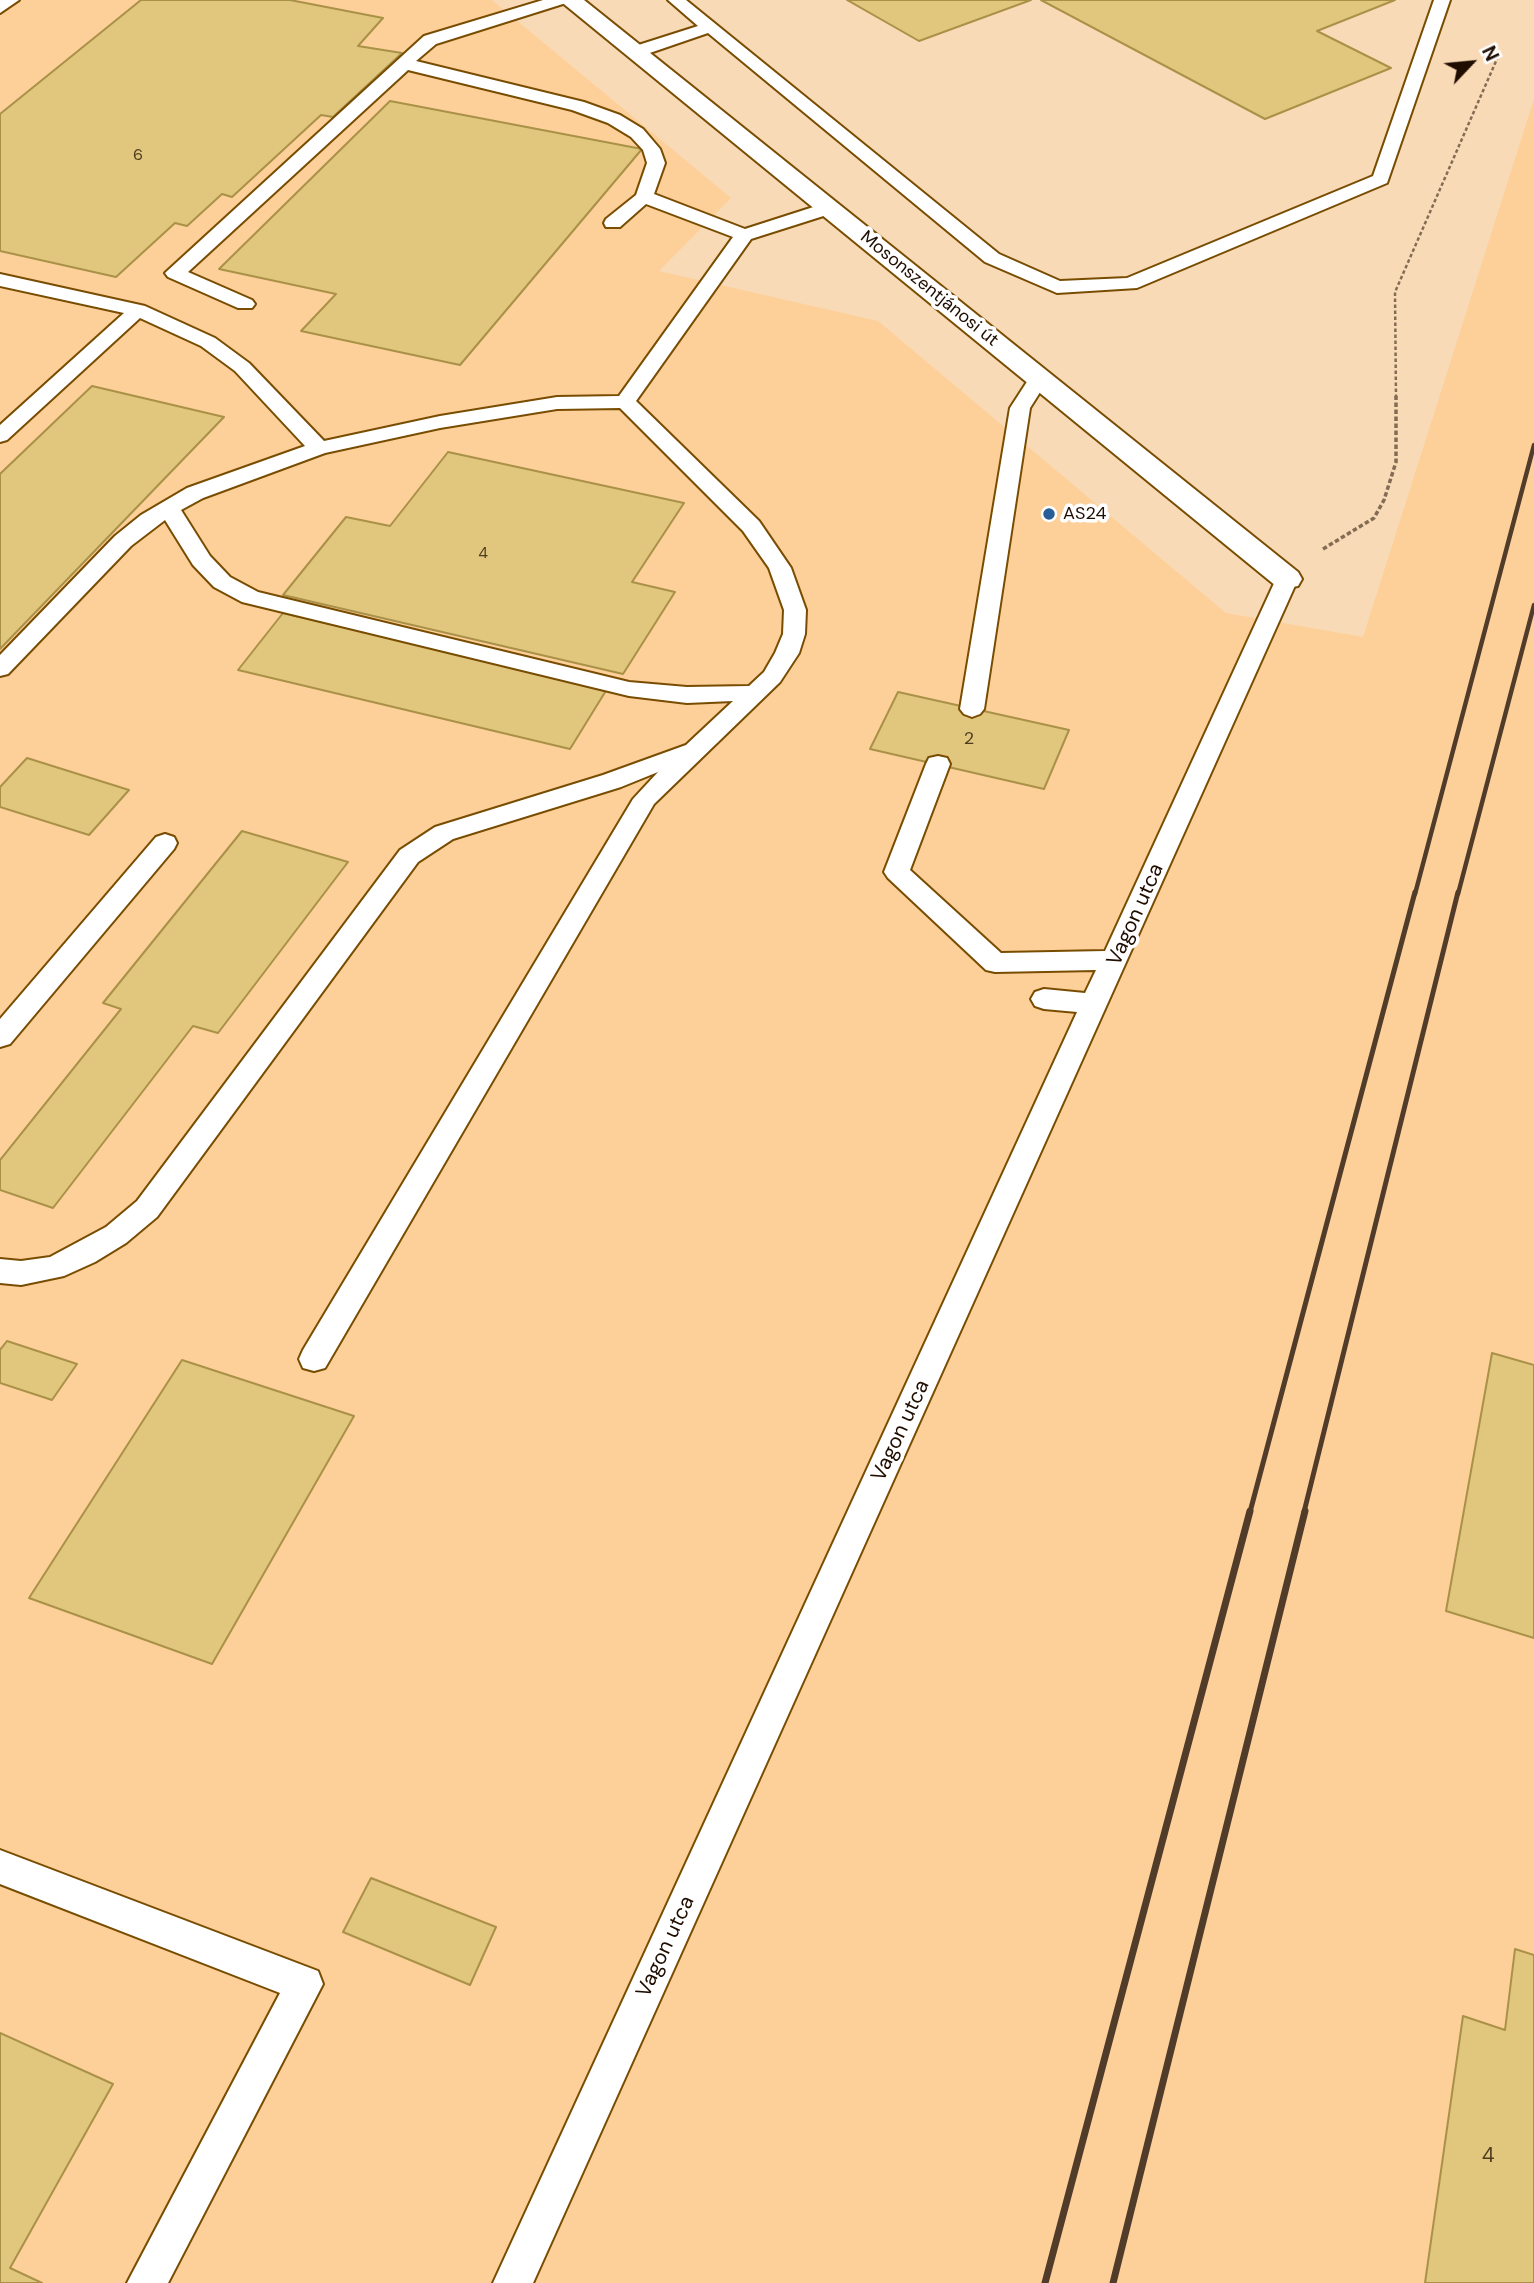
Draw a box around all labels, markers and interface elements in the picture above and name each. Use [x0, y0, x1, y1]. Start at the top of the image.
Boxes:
north arrow [1436, 28, 1506, 98]
text: N [1476, 42, 1505, 65]
house number: 6 [133, 146, 143, 166]
street label: Mosonszentjánosi út [856, 227, 1002, 351]
place label: AS24 [1063, 503, 1106, 525]
marker: AS24 [1041, 506, 1057, 522]
house number: 4 [478, 544, 488, 564]
house number: 2 [964, 728, 974, 750]
street label: Vagon utca [1102, 860, 1170, 970]
street label: Vagon utca [867, 1376, 935, 1486]
street label: Vagon utca [632, 1892, 700, 2002]
house number: 4 [1482, 2143, 1494, 2169]

